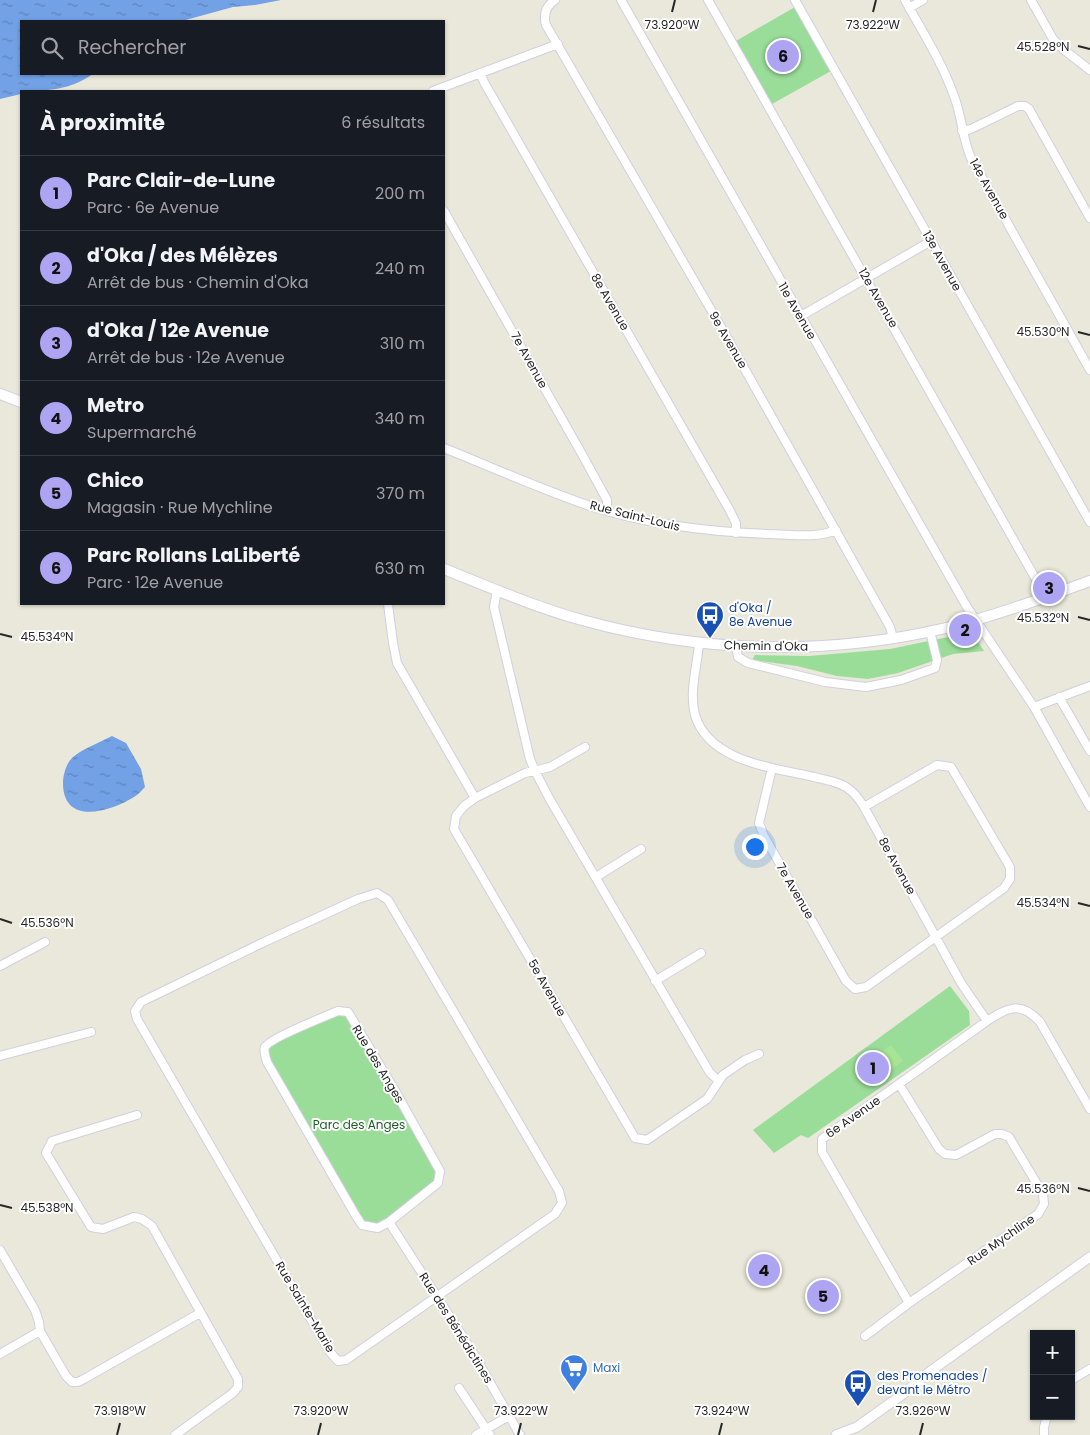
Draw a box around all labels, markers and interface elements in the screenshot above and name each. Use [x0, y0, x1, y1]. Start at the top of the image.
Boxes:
text: 73.920°W [645, 16, 700, 33]
text: 73.922°W [846, 16, 900, 33]
search box [20, 20, 445, 75]
icon: search [38, 34, 66, 62]
text: Rechercher [78, 34, 186, 61]
pin: 6 [767, 37, 799, 75]
text: 45.528°N [1017, 38, 1069, 55]
text: À proximité [40, 108, 165, 137]
text: 6 résultats [341, 111, 425, 134]
street label: 14e Avenue [966, 155, 1013, 222]
text: Parc Clair-de-Lune [87, 167, 275, 194]
text: 1 [53, 182, 59, 205]
text: 200 m [375, 182, 425, 205]
text: Parc · 6e Avenue [87, 196, 219, 219]
street label: 13e Avenue [919, 228, 966, 294]
text: d'Oka / des Mélèzes [87, 242, 278, 269]
text: 2 [51, 257, 61, 280]
text: 240 m [375, 257, 425, 280]
street label: 12e Avenue [854, 265, 902, 331]
street label: 8e Avenue [587, 270, 634, 333]
text: Arrêt de bus · Chemin d'Oka [87, 271, 309, 294]
street label: 11e Avenue [774, 279, 821, 342]
street label: 9e Avenue [705, 308, 752, 371]
text: d'Oka / 12e Avenue [87, 317, 269, 344]
text: 45.530°N [1016, 323, 1070, 340]
street label: 7e Avenue [507, 328, 552, 391]
text: 3 [51, 332, 61, 355]
text: 310 m [380, 332, 425, 355]
text: Arrêt de bus · 12e Avenue [87, 346, 285, 369]
text: Metro [87, 392, 144, 419]
text: 4 [51, 407, 61, 430]
text: 340 m [375, 407, 425, 430]
text: Supermarché [87, 421, 196, 444]
text: Chico [87, 467, 144, 494]
text: 5 [51, 482, 61, 505]
text: 370 m [376, 482, 425, 505]
text: Magasin · Rue Mychline [87, 496, 273, 519]
street label: Rue Saint-Louis [588, 496, 682, 535]
text: Parc Rollans LaLiberté [87, 542, 300, 569]
text: 6 [51, 557, 61, 580]
text: 630 m [375, 557, 425, 580]
pin: 3 [1033, 569, 1065, 607]
text: Parc · 12e Avenue [87, 571, 223, 594]
place label: d'Oka / 8e Avenue [729, 599, 792, 630]
bus stop icon: d'Oka / 8e Avenue [695, 600, 725, 639]
text: 45.532°N [1017, 609, 1069, 626]
pin: 2 [949, 611, 981, 649]
text: 45.534°N [20, 628, 74, 645]
street label: Chemin d'Oka [724, 636, 808, 655]
your location [742, 834, 768, 860]
street label: 8e Avenue [875, 834, 920, 898]
street label: 7e Avenue [773, 860, 818, 922]
text: 45.534°N [1016, 894, 1070, 911]
text: 45.536°N [20, 914, 74, 931]
street label: 5e Avenue [524, 956, 571, 1019]
street label: Rue des Anges [348, 1022, 408, 1106]
pin: 1 [857, 1049, 889, 1087]
street label: 6e Avenue [822, 1091, 884, 1142]
park label: Parc des Anges [313, 1116, 405, 1133]
text: 45.536°N [1016, 1180, 1070, 1197]
text: 45.538°N [20, 1199, 74, 1216]
street label: Rue Mychline [964, 1210, 1038, 1269]
pin: 4 [748, 1251, 780, 1289]
street label: Rue Sainte-Marie [272, 1258, 339, 1355]
street label: Rue des Bénédictines [415, 1269, 497, 1386]
pin: 5 [807, 1277, 839, 1315]
map controls [1030, 1330, 1075, 1420]
button: + [1030, 1330, 1075, 1375]
supermarket icon: Maxi [559, 1353, 589, 1392]
place label: Maxi [593, 1359, 620, 1376]
place label: des Promenades / devant le Métro [877, 1367, 987, 1398]
bus stop icon: des Promenades / devant le Métro [843, 1368, 873, 1407]
button: − [1030, 1375, 1075, 1420]
text: 73.918°W [94, 1402, 146, 1419]
text: 73.920°W [294, 1402, 349, 1419]
text: 73.922°W [494, 1402, 548, 1419]
text: 73.924°W [695, 1402, 750, 1419]
text: 73.926°W [896, 1402, 951, 1419]

